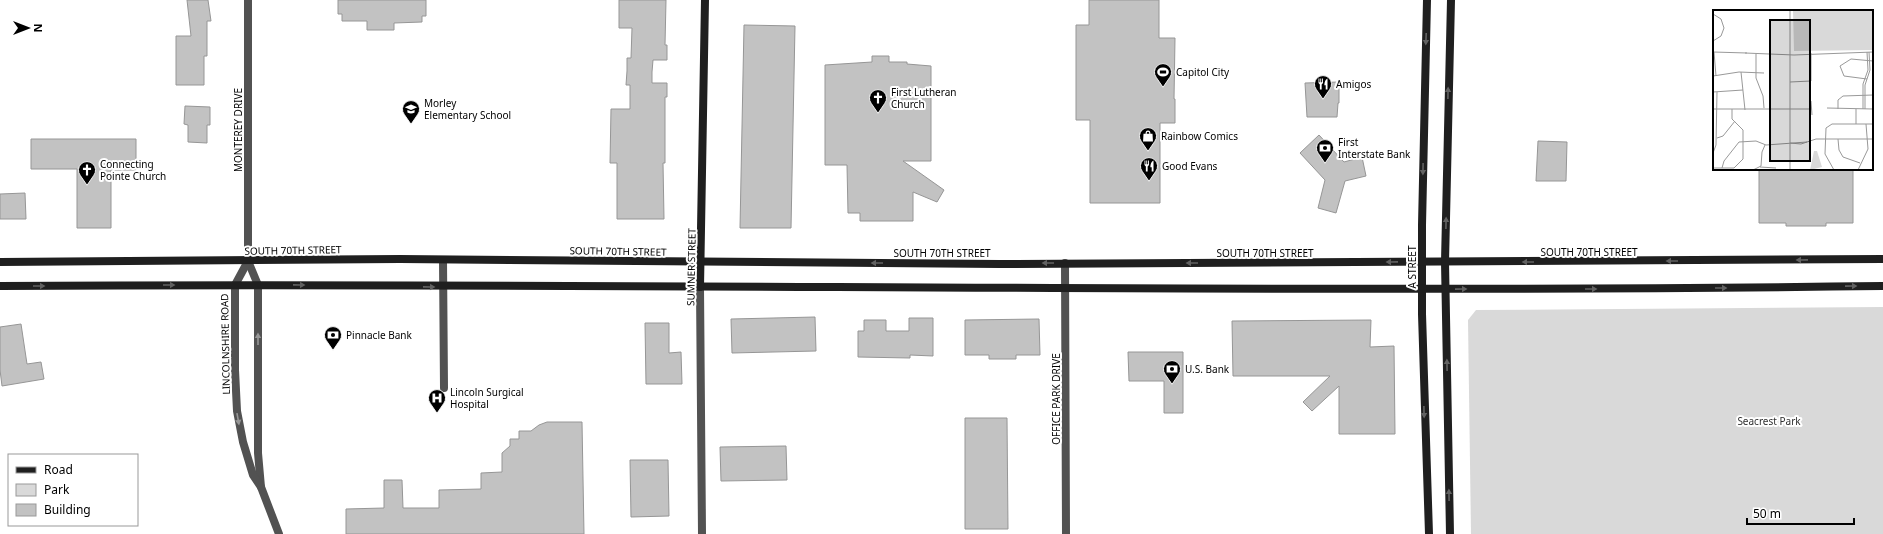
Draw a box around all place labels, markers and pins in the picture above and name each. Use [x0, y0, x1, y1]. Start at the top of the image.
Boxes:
sports icon: Capitol City [1153, 62, 1173, 87]
place label: Capitol City [1176, 65, 1230, 79]
restaurant icon: Amigos [1313, 74, 1333, 99]
place label: Amigos [1336, 77, 1372, 91]
place label: First Lutheran Church [891, 85, 956, 111]
church icon: First Lutheran Church [868, 88, 888, 113]
place label: Morley Elementary School [424, 96, 511, 122]
school or university icon: Morley Elementary School [401, 99, 421, 124]
shop icon: Rainbow Comics [1138, 126, 1158, 151]
place label: Rainbow Comics [1161, 129, 1238, 143]
place label: First Interstate Bank [1338, 135, 1411, 161]
bank icon: First Interstate Bank [1315, 138, 1335, 163]
restaurant icon: Good Evans [1139, 156, 1159, 181]
place label: Connecting Pointe Church [100, 157, 166, 183]
place label: Good Evans [1162, 159, 1218, 173]
church icon: Connecting Pointe Church [77, 160, 97, 185]
bank icon: Pinnacle Bank [323, 325, 343, 350]
place label: Pinnacle Bank [346, 328, 413, 342]
bank icon: U.S. Bank [1162, 359, 1182, 384]
place label: U.S. Bank [1185, 362, 1230, 376]
place label: Lincoln Surgical Hospital [450, 385, 524, 411]
hospital icon: Lincoln Surgical Hospital [427, 388, 447, 413]

